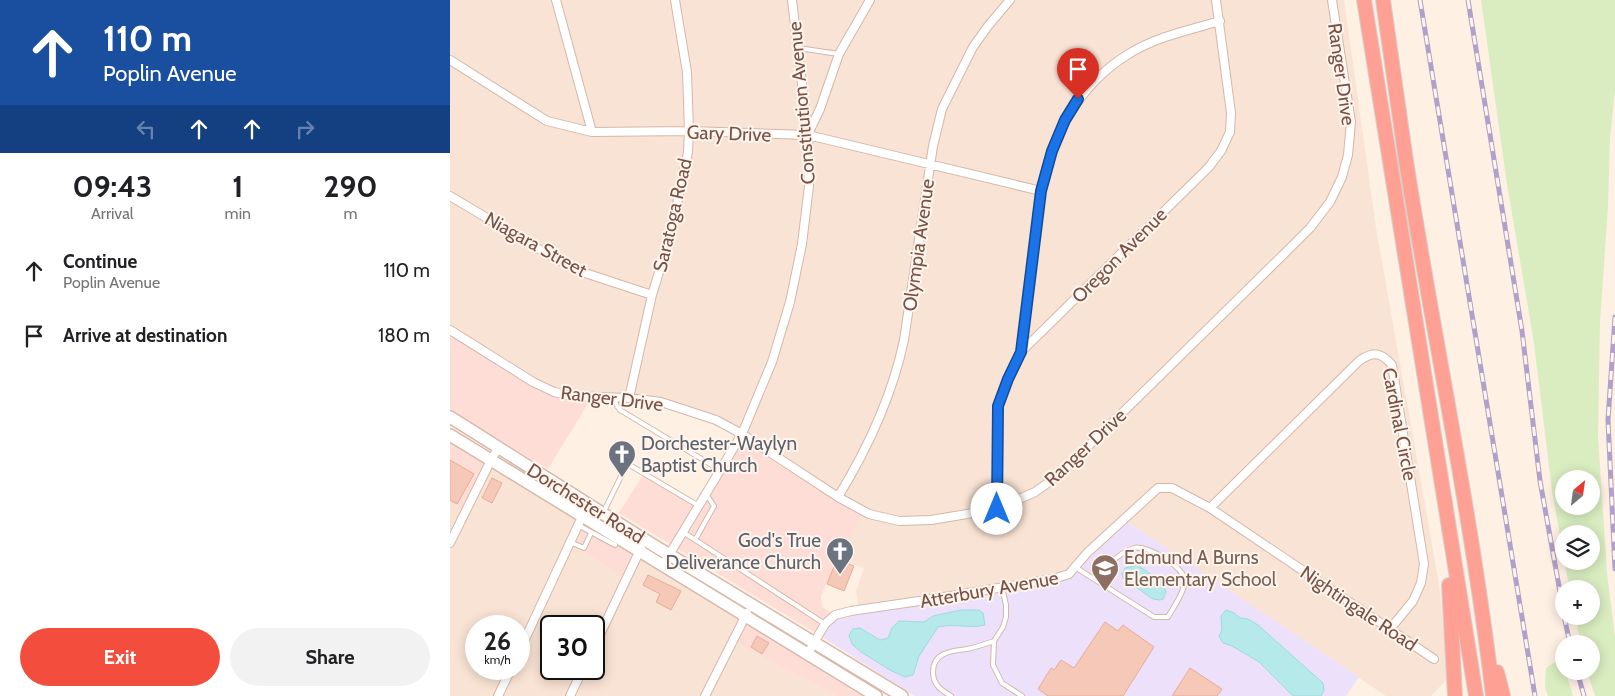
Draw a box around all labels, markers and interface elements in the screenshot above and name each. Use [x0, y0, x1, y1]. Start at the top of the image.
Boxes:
text: 110 m [103, 17, 192, 60]
icon: ahead [20, 20, 85, 85]
street label: Constitution Avenue [783, 20, 820, 185]
street label: Ranger Drive [1323, 21, 1360, 127]
pin [1057, 48, 1099, 99]
icon: arrive [1064, 55, 1092, 83]
text: Poplin Avenue [103, 60, 237, 87]
icon: left [132, 115, 160, 143]
icon: ahead [185, 115, 213, 143]
icon: ahead [238, 115, 266, 143]
icon: right [291, 115, 319, 143]
street label: Gary Drive [686, 121, 772, 146]
street label: Saratoga Road [648, 156, 697, 274]
text: 09:43 [73, 168, 152, 205]
text: 1 [232, 168, 243, 205]
text: 290 [324, 168, 377, 205]
street label: Olympia Avenue [898, 177, 939, 313]
street label: Oregon Avenue [1067, 203, 1172, 308]
text: Arrival [91, 204, 134, 223]
text: min [225, 204, 251, 223]
text: m [343, 204, 358, 223]
street label: Niagara Street [481, 207, 591, 282]
text: Continue [63, 250, 137, 273]
icon: ahead [20, 257, 48, 285]
text: 110 m [383, 259, 430, 282]
text: Poplin Avenue [63, 273, 160, 292]
icon: arrive [20, 322, 48, 350]
text: Arrive at destination [63, 324, 227, 347]
text: 180 m [378, 324, 430, 347]
street label: Cardinal Circle [1377, 366, 1422, 483]
street label: Ranger Drive [559, 381, 665, 416]
street label: Ranger Drive [1040, 404, 1131, 491]
place label: Dorchester-Waylyn Baptist Church [641, 432, 797, 477]
church icon: Dorchester-Waylyn Baptist Church [607, 439, 637, 478]
street label: Dorchester Road [523, 458, 649, 549]
north arrow [1555, 470, 1600, 515]
map controls [1555, 470, 1600, 680]
position arrow [970, 482, 1022, 534]
button: layers [1555, 525, 1600, 570]
place label: God's True Deliverance Church [665, 529, 821, 574]
church icon: God's True Deliverance Church [825, 536, 855, 575]
place label: Edmund A Burns Elementary School [1124, 546, 1277, 591]
school or university icon: Edmund A Burns Elementary School [1090, 553, 1120, 592]
street label: Nightingale Road [1296, 561, 1422, 656]
street label: Atterbury Avenue [918, 566, 1060, 613]
button: + [1555, 580, 1600, 625]
speed limit sign: 30 [540, 615, 605, 680]
text: 26 [484, 626, 511, 656]
button: Exit [20, 628, 220, 686]
button: Share [230, 628, 430, 686]
button: − [1555, 635, 1600, 680]
text: km/h [484, 652, 511, 667]

